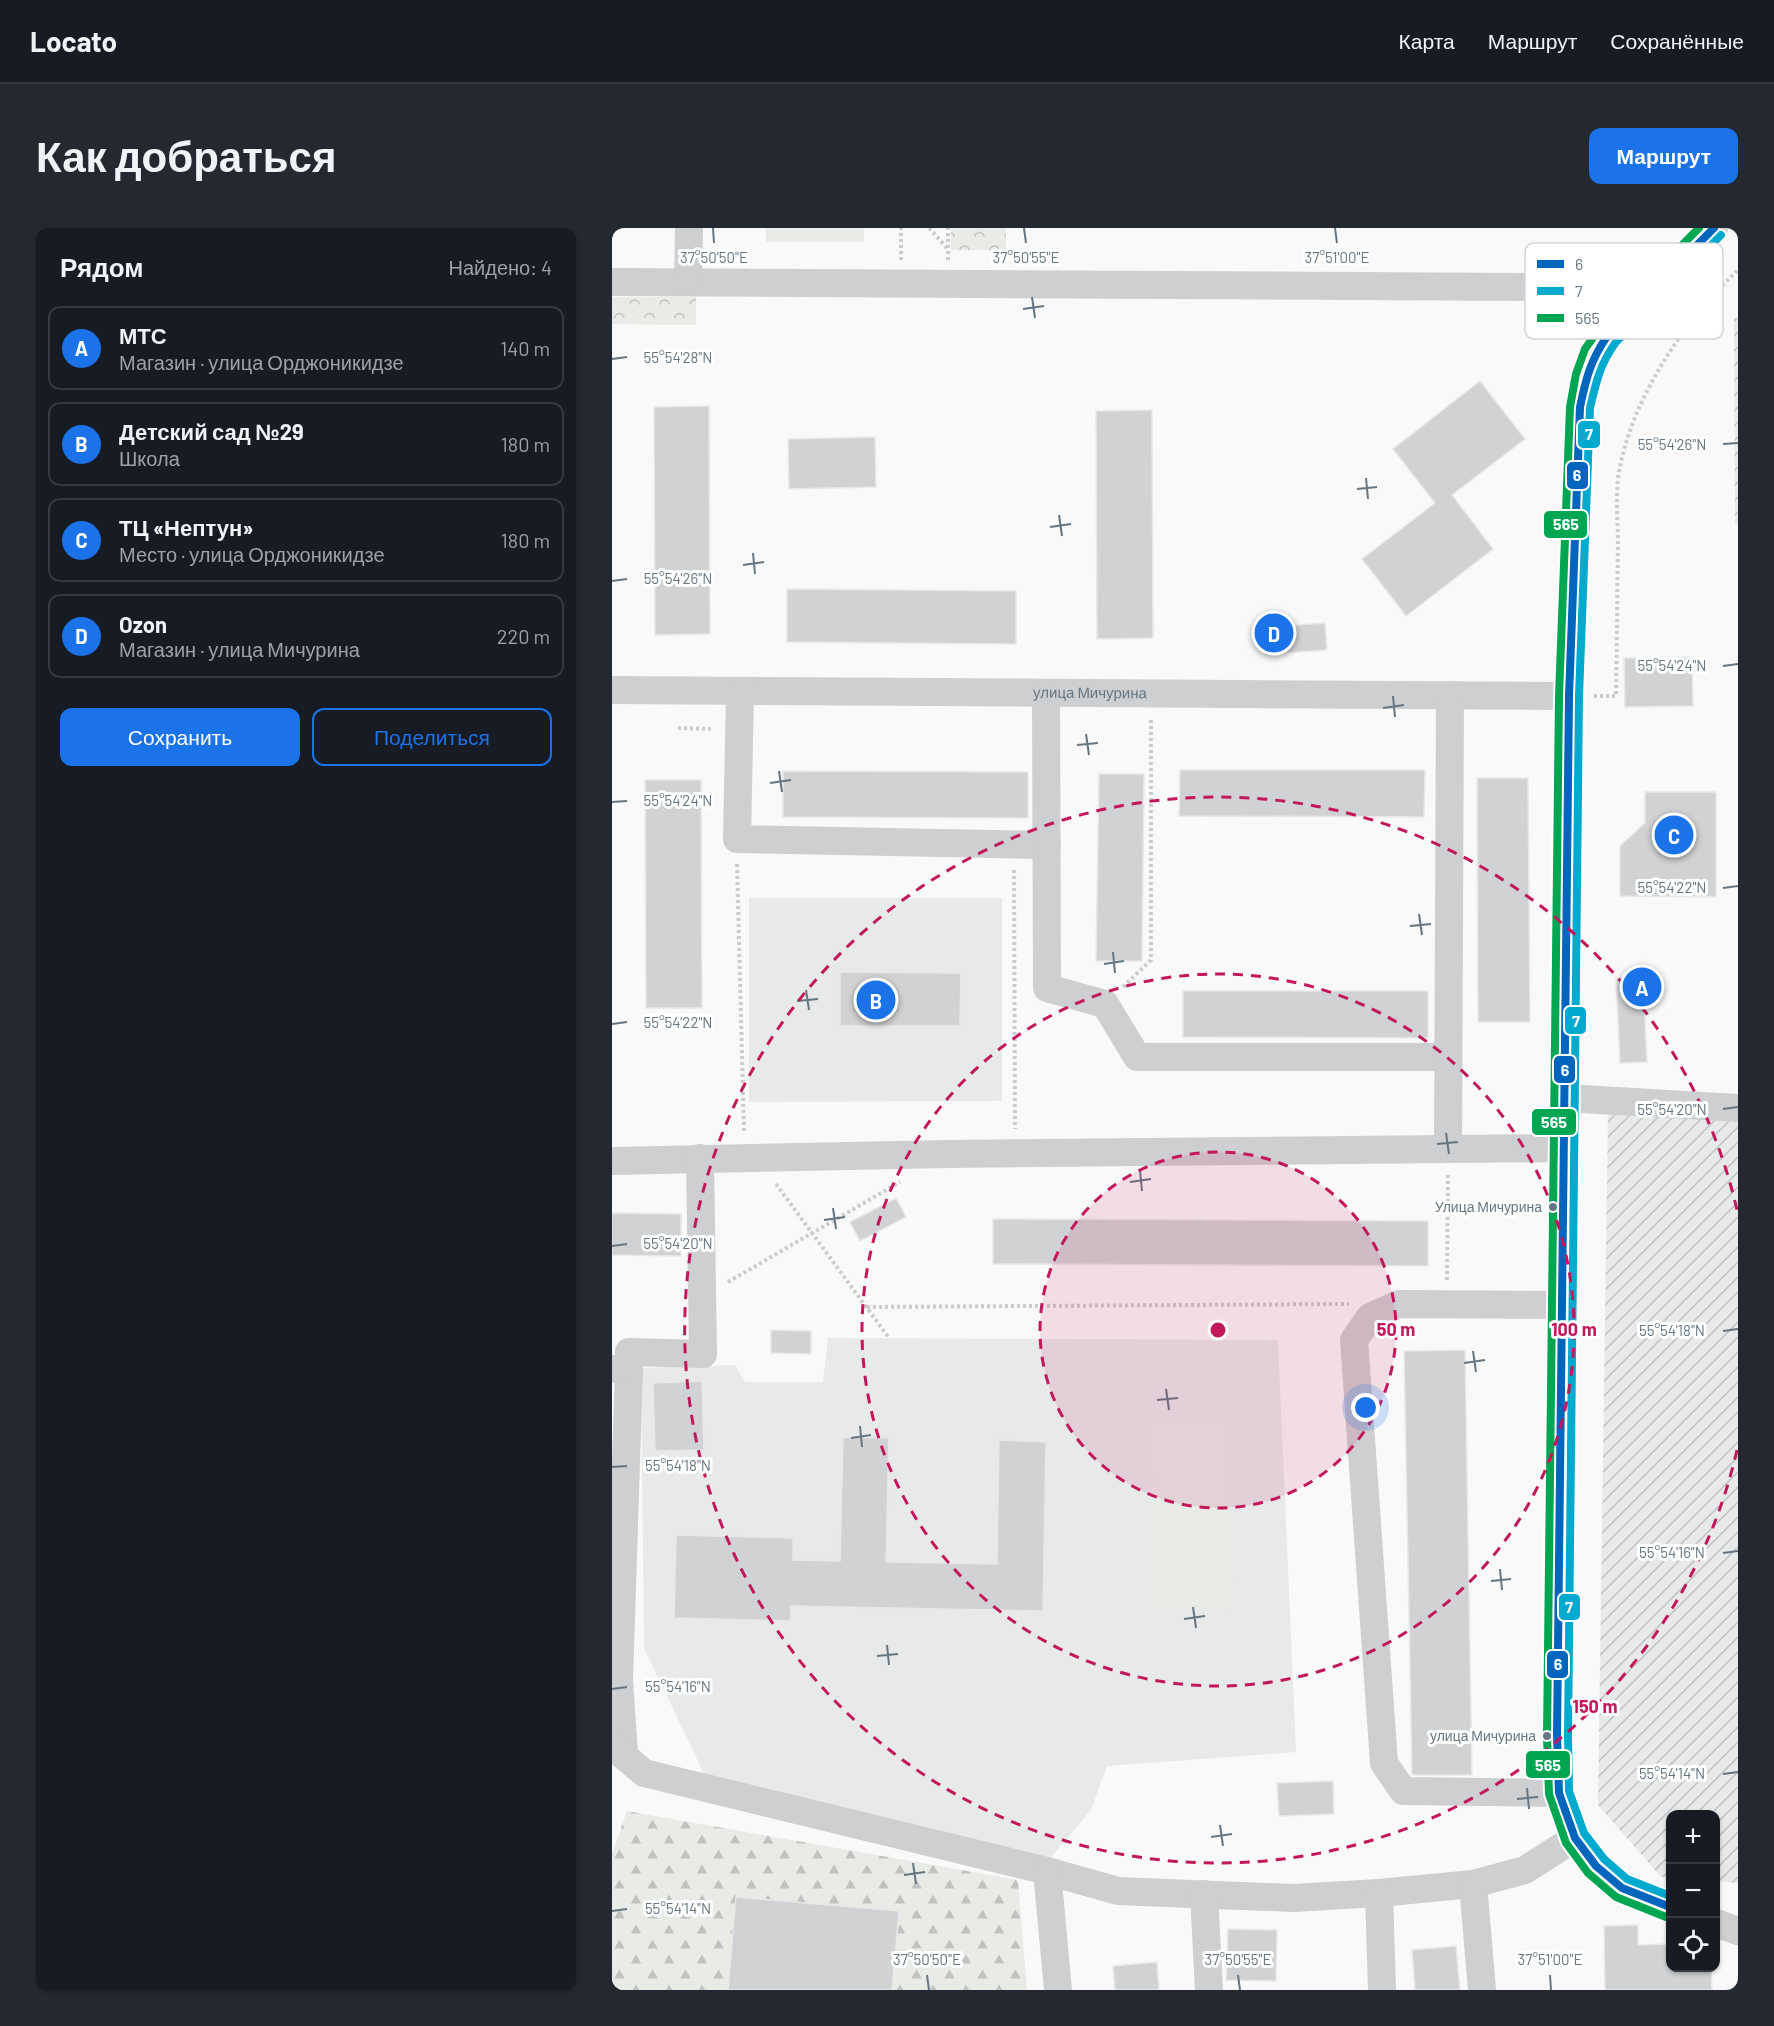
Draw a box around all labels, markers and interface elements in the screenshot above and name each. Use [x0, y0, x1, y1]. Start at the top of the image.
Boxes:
text: Locato [30, 24, 117, 58]
text: Карта [1399, 28, 1455, 53]
text: Маршрут [1488, 28, 1577, 53]
text: Сохранённые [1610, 28, 1744, 53]
button: Маршрут [1589, 128, 1738, 184]
text: Как добраться [36, 130, 336, 180]
legend [1525, 243, 1723, 339]
text: 37°50'50"E [680, 248, 748, 266]
text: 37°50'55"E [992, 248, 1060, 266]
text: 37°51'00"E [1304, 248, 1370, 266]
text: Рядом [60, 251, 143, 282]
text: 6 [1575, 254, 1583, 273]
text: Найдено: 4 [449, 255, 552, 279]
text: 7 [1575, 281, 1583, 300]
text: 565 [1575, 308, 1600, 327]
text: МТС [119, 322, 167, 348]
text: A [75, 336, 88, 360]
text: 140 m [500, 336, 550, 360]
text: 55°54'28"N [644, 348, 712, 366]
text: Магазин · улица Орджоникидзе [119, 350, 404, 374]
text: Детский сад №29 [119, 418, 304, 444]
line badge: 7 [1577, 420, 1601, 449]
text: 7 [1585, 424, 1593, 443]
text: B [75, 432, 88, 456]
text: 180 m [501, 432, 550, 456]
text: 55°54'26"N [1638, 435, 1706, 453]
text: Школа [119, 446, 180, 470]
line badge: 6 [1566, 461, 1589, 490]
text: 6 [1573, 465, 1582, 484]
line badge: 565 [1543, 510, 1588, 539]
text: ТЦ «Нептун» [119, 514, 254, 540]
text: 565 [1553, 514, 1579, 533]
text: C [75, 528, 88, 552]
text: 180 m [501, 528, 550, 552]
text: Место · улица Орджоникидзе [119, 542, 385, 566]
text: 55°54'26"N [644, 569, 712, 587]
pin: D [1254, 610, 1294, 656]
text: Ozon [119, 611, 167, 637]
text: D [75, 624, 88, 648]
text: 220 m [497, 624, 550, 648]
text: Магазин · улица Мичурина [119, 637, 360, 661]
text: 55°54'24"N [1637, 656, 1707, 674]
street label: улица Мичурина [1033, 683, 1148, 701]
button: Сохранить [60, 708, 300, 766]
button: Поделиться [312, 708, 552, 766]
text: 55°54'24"N [643, 791, 713, 809]
pin: C [1654, 812, 1694, 858]
text: 55°54'22"N [1637, 878, 1707, 896]
pin: A [1622, 964, 1662, 1010]
pin: B [856, 978, 896, 1022]
line badge: 7 [1564, 1006, 1587, 1035]
text: 7 [1572, 1011, 1580, 1030]
text: 55°54'22"N [643, 1013, 713, 1031]
line badge: 6 [1553, 1055, 1576, 1084]
text: 6 [1561, 1060, 1570, 1079]
text: 55°54'20"N [1637, 1100, 1707, 1118]
line badge: 565 [1531, 1108, 1577, 1136]
text: 565 [1541, 1112, 1567, 1131]
place label: Улица Мичурина [1435, 1198, 1542, 1215]
marker: Улица Мичурина [1547, 1201, 1559, 1213]
text: 55°54'20"N [643, 1234, 713, 1252]
text: 50 m [1377, 1318, 1415, 1340]
text: 100 m [1551, 1318, 1597, 1340]
centre of rings [1208, 1320, 1228, 1340]
text: 55°54'18"N [1639, 1321, 1705, 1339]
your location [1351, 1393, 1380, 1422]
text: 55°54'18"N [645, 1456, 711, 1474]
text: 55°54'16"N [1639, 1543, 1705, 1561]
line badge: 7 [1558, 1593, 1581, 1621]
text: 7 [1565, 1597, 1573, 1616]
line badge: 6 [1546, 1650, 1569, 1679]
text: 6 [1554, 1654, 1563, 1673]
text: 55°54'16"N [645, 1677, 711, 1695]
text: 150 m [1573, 1695, 1617, 1717]
place label: улица Мичурина [1430, 1727, 1536, 1744]
marker: улица Мичурина [1541, 1730, 1553, 1742]
line badge: 565 [1525, 1750, 1571, 1779]
text: 565 [1535, 1755, 1561, 1774]
text: 55°54'14"N [1639, 1764, 1705, 1782]
map controls [1666, 1810, 1720, 1972]
button: + [1666, 1810, 1720, 1864]
button: − [1666, 1864, 1720, 1918]
text: 55°54'14"N [645, 1899, 711, 1917]
button: locate [1666, 1918, 1720, 1972]
text: 37°50'50"E [893, 1950, 961, 1968]
text: 37°50'55"E [1204, 1950, 1272, 1968]
text: 37°51'00"E [1517, 1950, 1583, 1968]

